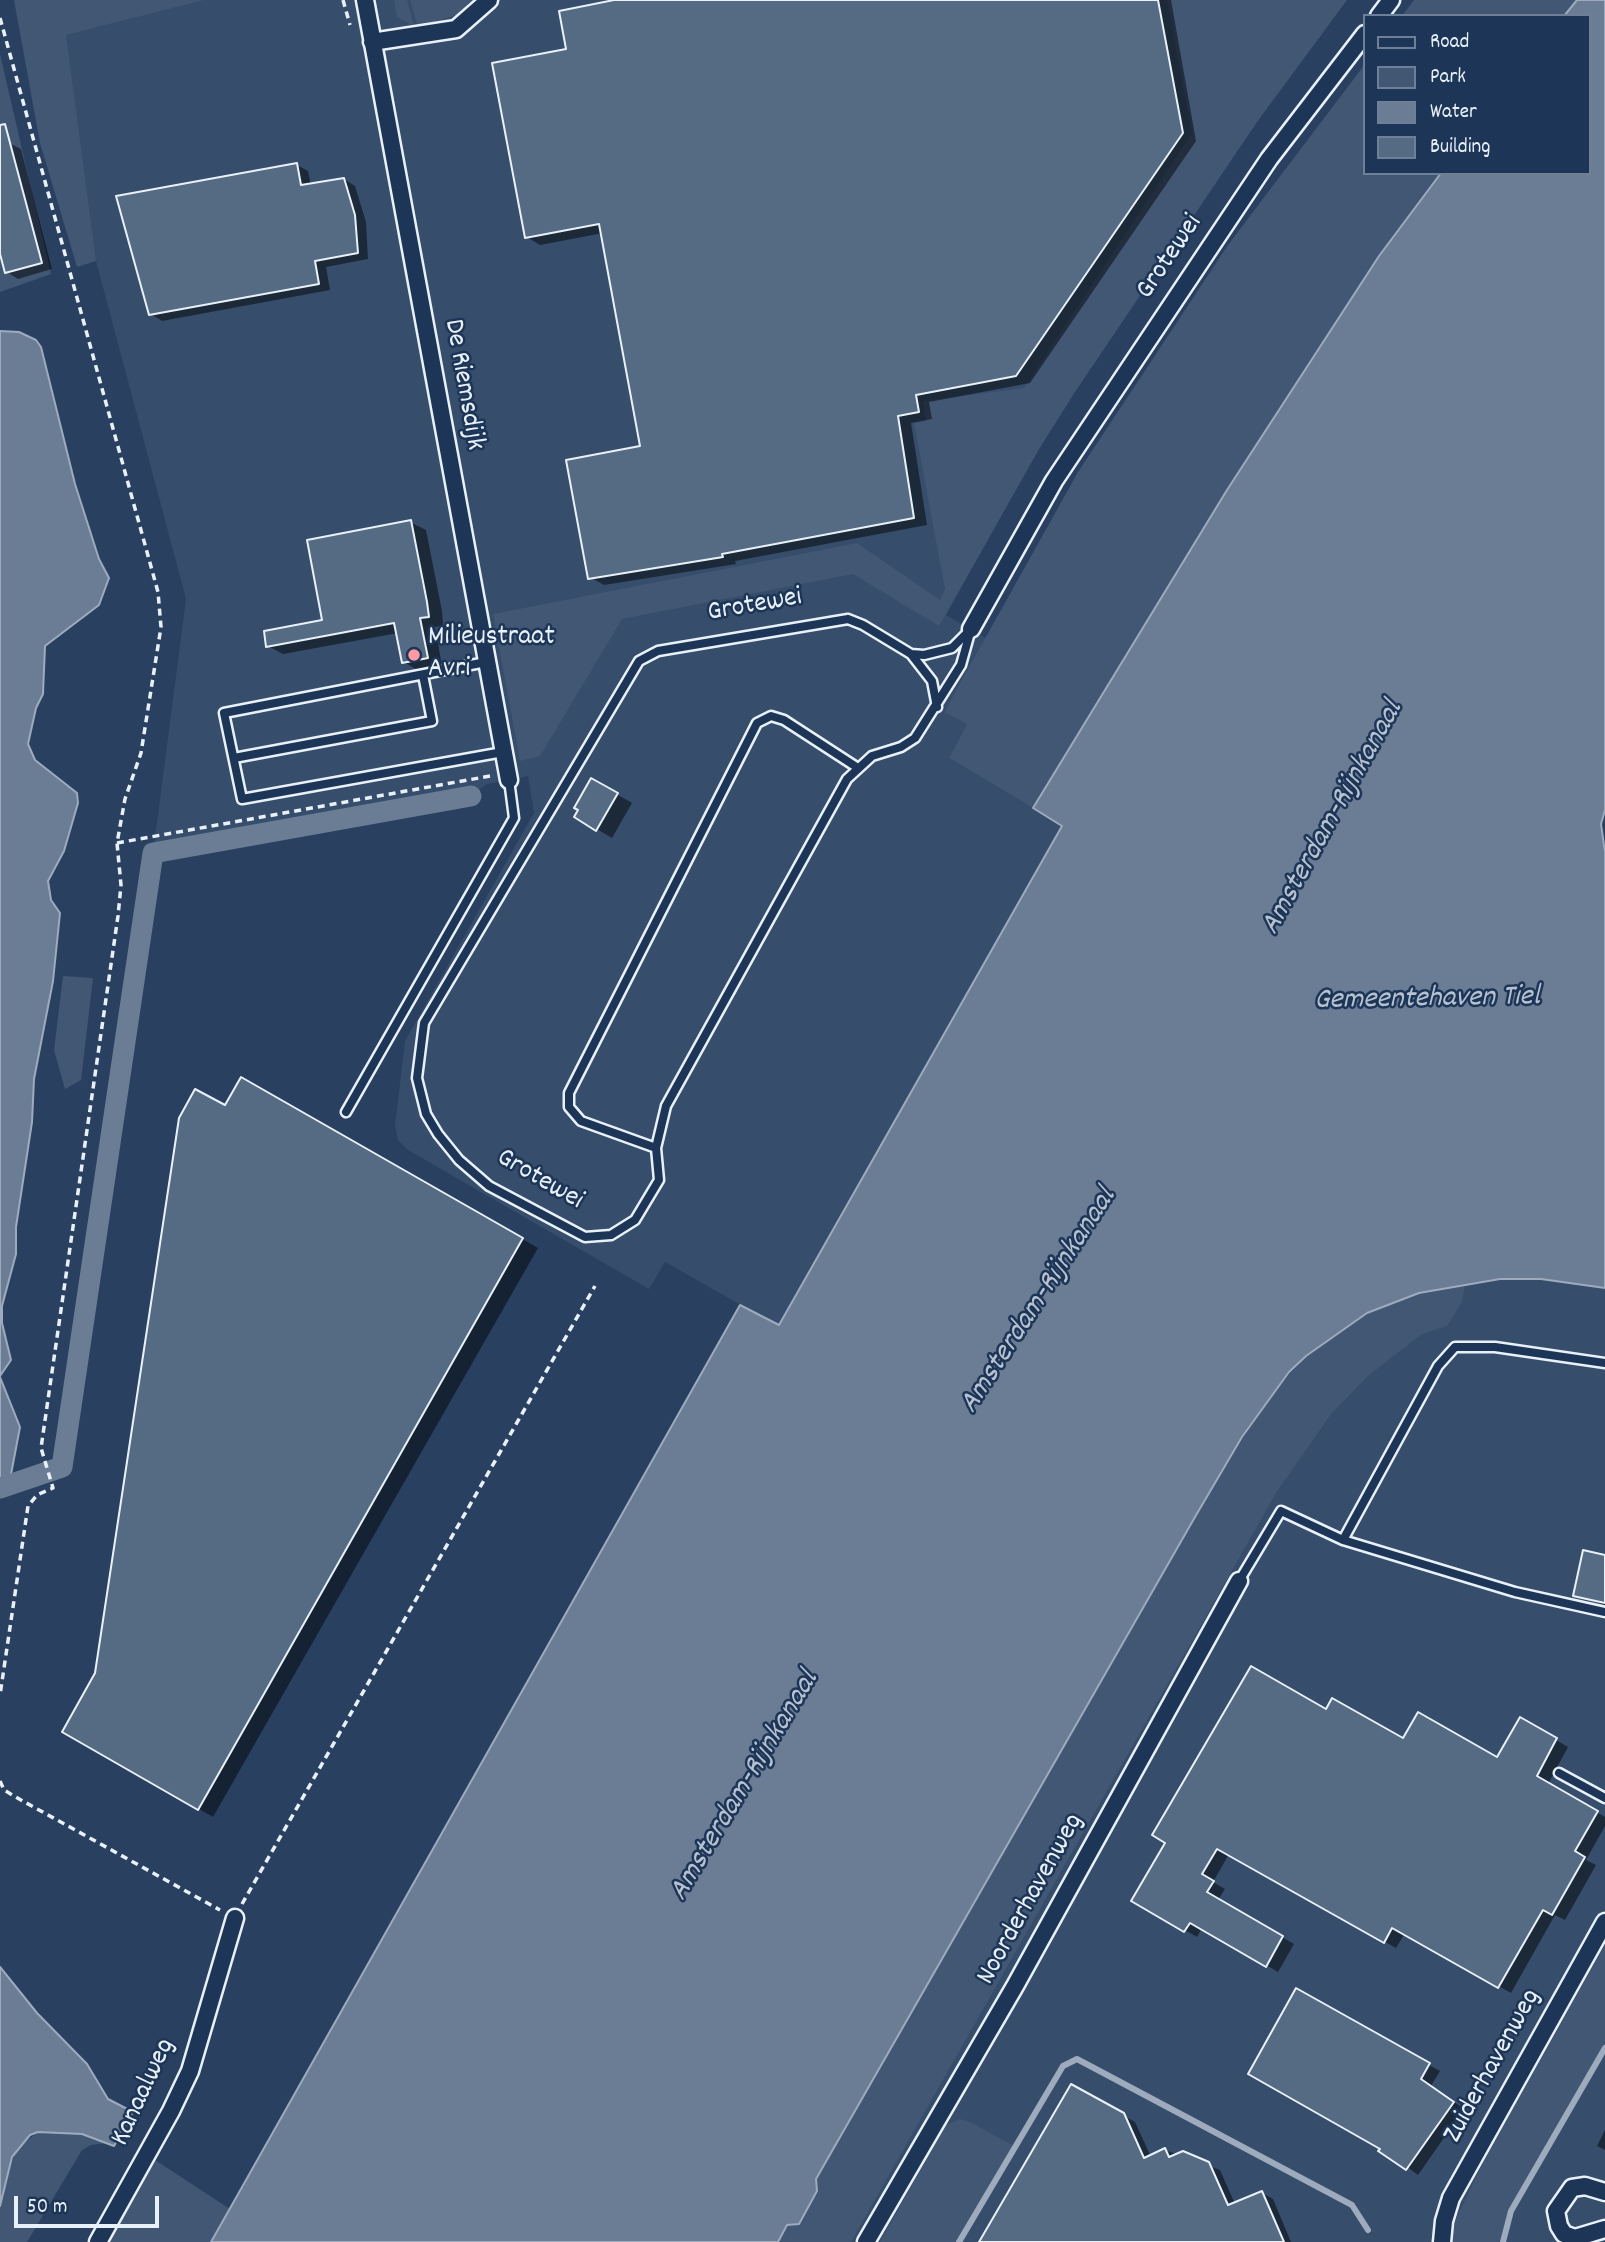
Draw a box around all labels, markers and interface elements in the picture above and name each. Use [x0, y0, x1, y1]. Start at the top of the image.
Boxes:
legend [1364, 14, 1591, 175]
text: Road [1430, 28, 1469, 58]
text: Park [1430, 63, 1466, 93]
text: Water [1430, 98, 1477, 128]
text: Building [1430, 133, 1490, 163]
street label: Grotewei [1130, 209, 1212, 307]
street label: De Riemsdijk [434, 317, 490, 453]
street label: Grotewei [705, 582, 805, 632]
place label: Milieustraat Avri [428, 622, 555, 688]
marker: Milieustraat Avri [406, 647, 422, 663]
water label: Amsterdam-Rijnkanaal [1255, 696, 1413, 942]
water label: Gemeentehaven Tiel [1314, 981, 1540, 1021]
street label: Grotewei [489, 1143, 589, 1219]
water label: Amsterdam-Rijnkanaal [954, 1183, 1126, 1421]
water label: Amsterdam-Rijnkanaal [663, 1666, 829, 1908]
street label: Noorderhavenweg [971, 1809, 1093, 1991]
street label: Zuiderhavenweg [1438, 1984, 1550, 2150]
street label: Kanaalweg [106, 2034, 184, 2152]
scale bar [18, 2182, 163, 2226]
text: 50 m [27, 2193, 67, 2223]

